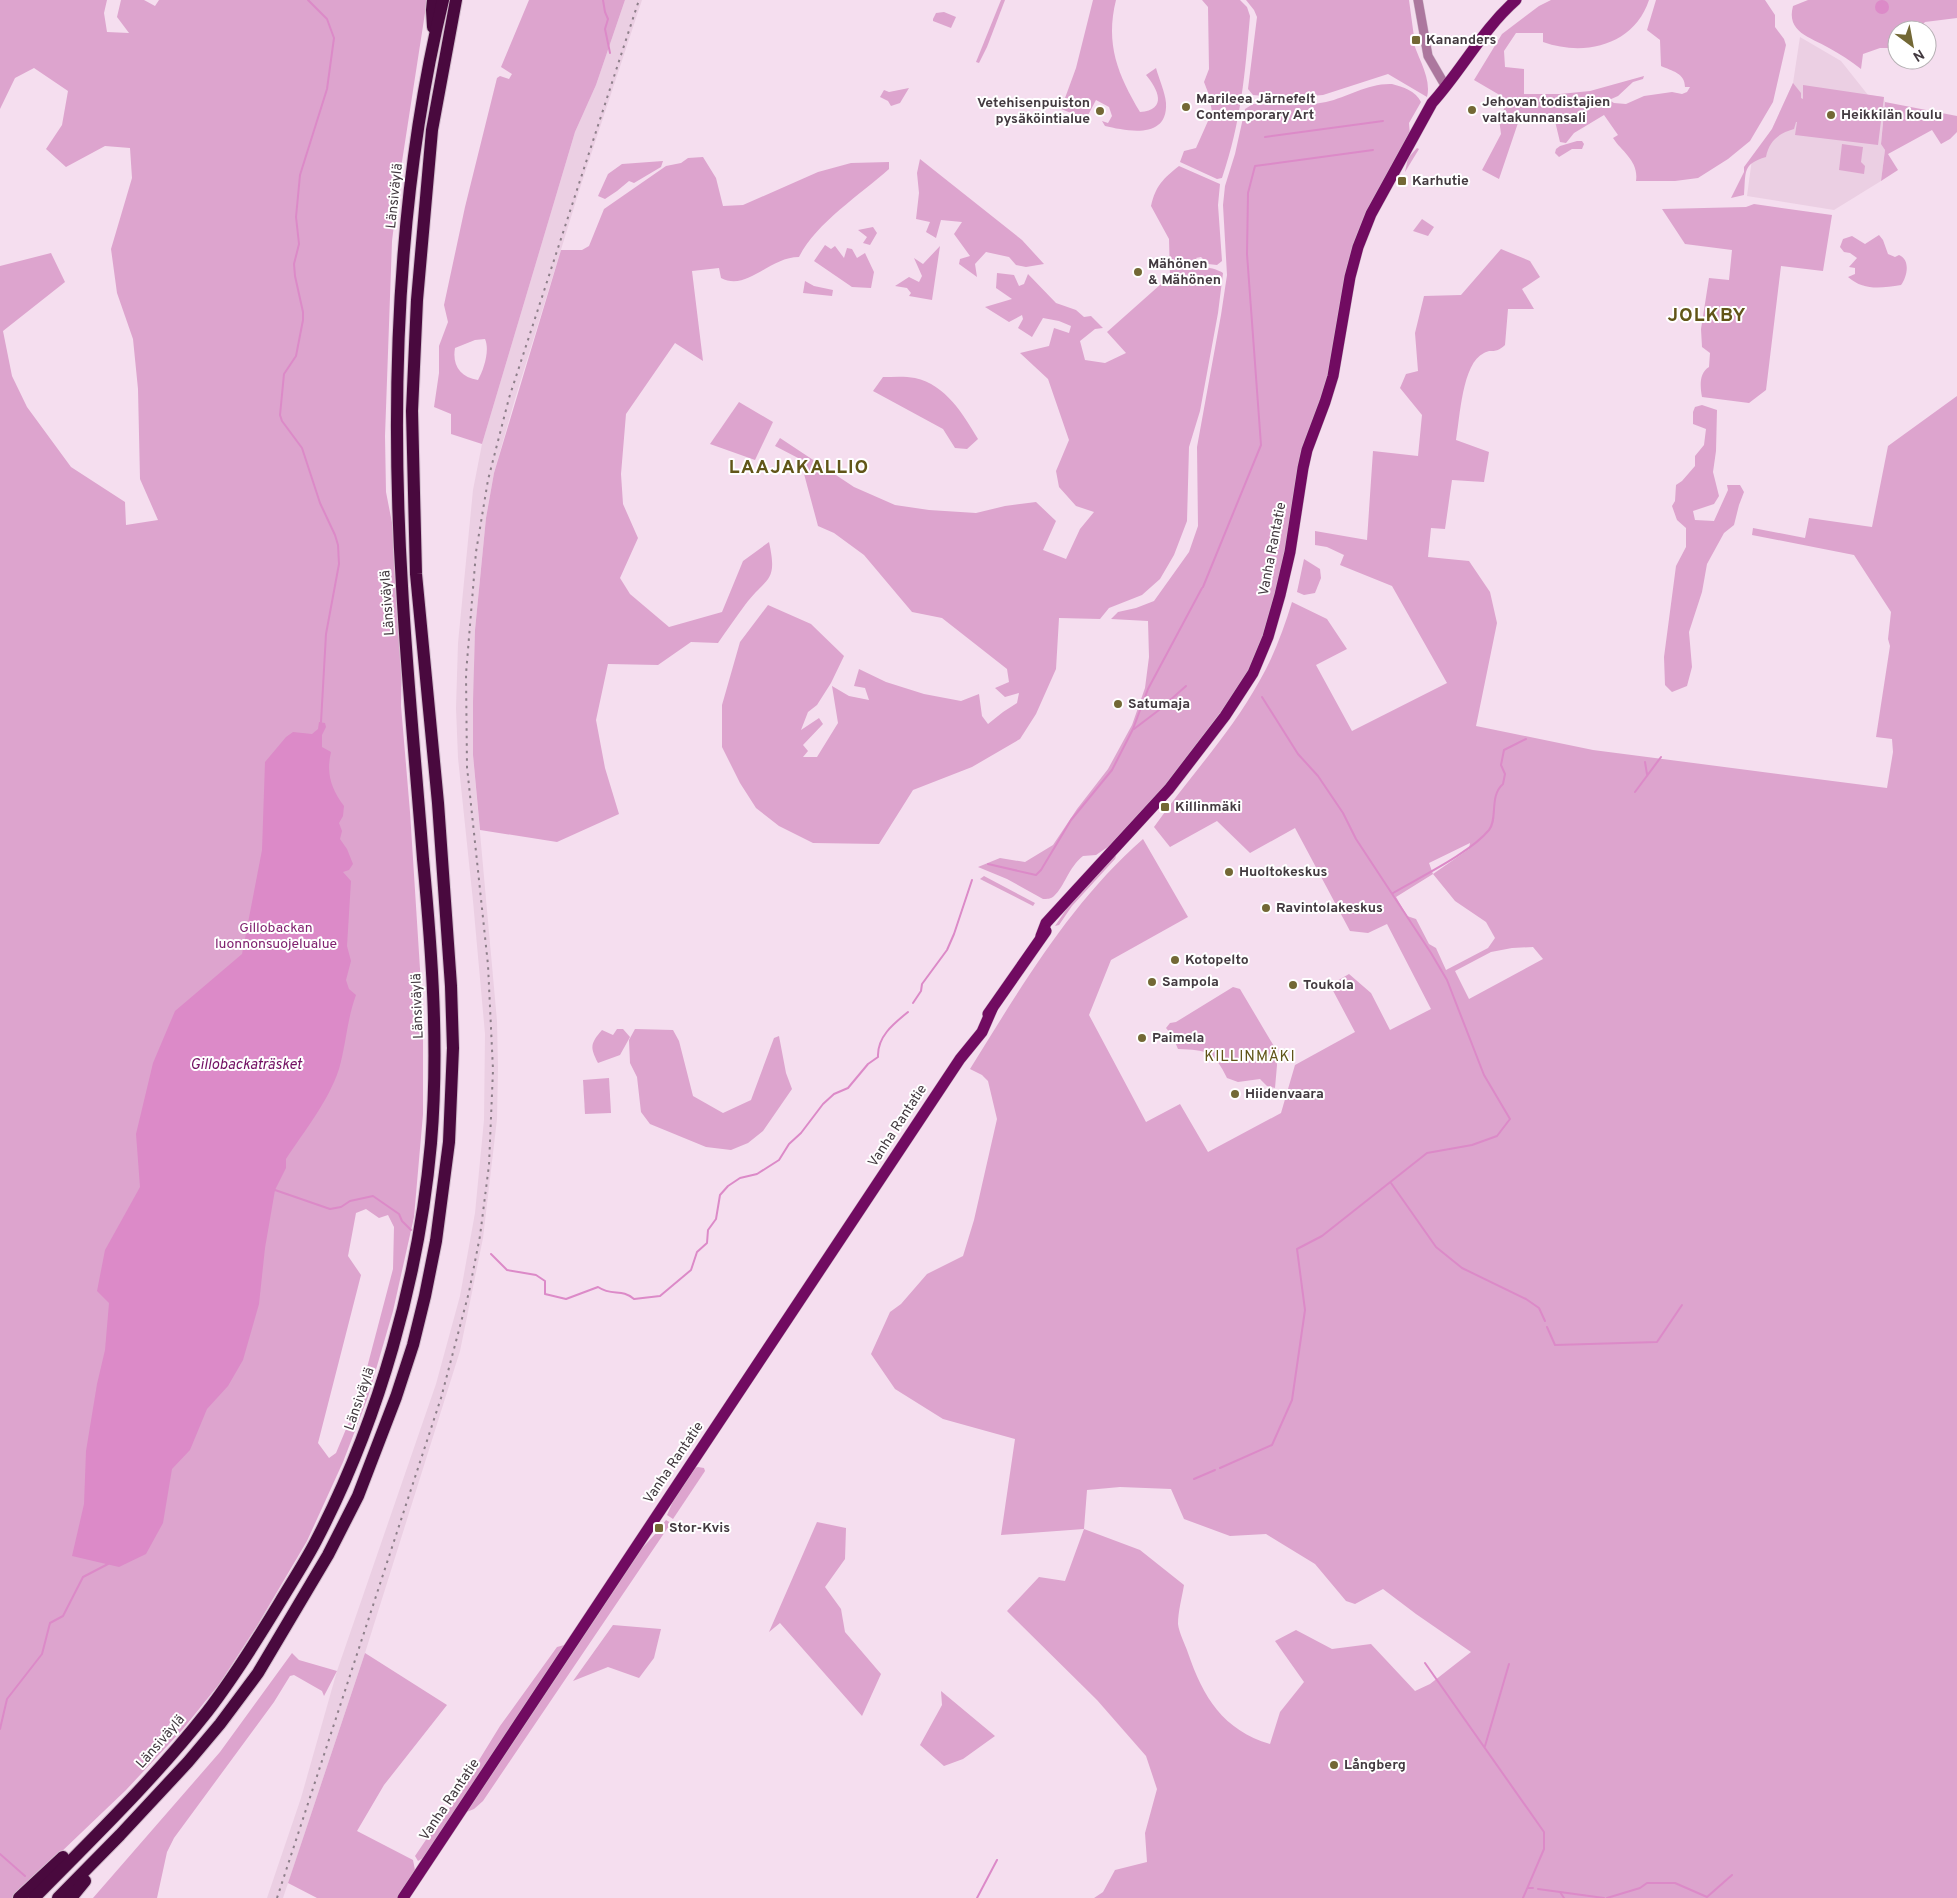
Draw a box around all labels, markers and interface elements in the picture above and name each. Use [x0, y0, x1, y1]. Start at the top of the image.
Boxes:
north arrow [1887, 20, 1937, 70]
place label: Kananders [1426, 32, 1497, 49]
marker: Kananders [1410, 34, 1422, 46]
text: N [1909, 45, 1927, 65]
place label: Marileea Järnefelt Contemporary Art [1196, 91, 1315, 124]
place label: Jehovan todistajien valtakunnansali [1482, 94, 1610, 127]
place label: Vetehisenpuiston pysäköintialue [977, 95, 1090, 128]
marker: Marileea Järnefelt Contemporary Art [1180, 101, 1192, 113]
marker: Jehovan todistajien valtakunnansali [1466, 104, 1478, 116]
marker: Vetehisenpuiston pysäköintialue [1094, 105, 1106, 117]
place label: Heikkilän koulu [1841, 107, 1942, 124]
marker: Heikkilän koulu [1825, 109, 1837, 121]
street label: Länsiväylä [383, 162, 407, 230]
place label: Karhutie [1412, 173, 1469, 190]
marker: Karhutie [1396, 175, 1408, 187]
place label: Mähönen & Mähönen [1148, 256, 1221, 289]
marker: Mähönen & Mähönen [1132, 266, 1144, 278]
district label: JOLKBY [1667, 304, 1747, 328]
district label: LAAJAKALLIO [729, 456, 869, 480]
street label: Vanha Rantatie [1256, 501, 1290, 597]
street label: Länsiväylä [377, 570, 399, 636]
place label: Satumaja [1128, 696, 1190, 713]
marker: Satumaja [1112, 698, 1124, 710]
place label: Killinmäki [1175, 799, 1241, 816]
marker: Killinmäki [1159, 801, 1171, 813]
place label: Huoltokeskus [1239, 864, 1328, 881]
marker: Huoltokeskus [1223, 866, 1235, 878]
place label: Ravintolakeskus [1276, 900, 1383, 917]
marker: Ravintolakeskus [1260, 902, 1272, 914]
park label: Gillobackan luonnonsuojelualue [215, 920, 337, 953]
place label: Kotopelto [1185, 952, 1249, 969]
marker: Kotopelto [1169, 954, 1181, 966]
street label: Länsiväylä [408, 973, 428, 1039]
place label: Sampola [1162, 974, 1219, 991]
marker: Sampola [1146, 976, 1158, 988]
place label: Toukola [1303, 977, 1354, 994]
marker: Toukola [1287, 979, 1299, 991]
place label: Paimela [1152, 1030, 1204, 1047]
marker: Paimela [1136, 1032, 1148, 1044]
district label: KILLINMÄKI [1204, 1047, 1296, 1067]
water label: Gillobackaträsket [190, 1056, 303, 1075]
street label: Vanha Rantatie [865, 1082, 931, 1170]
place label: Hiidenvaara [1245, 1086, 1324, 1103]
marker: Hiidenvaara [1229, 1088, 1241, 1100]
street label: Länsiväylä [341, 1365, 379, 1433]
street label: Vanha Rantatie [640, 1419, 708, 1507]
place label: Stor-Kvis [669, 1520, 730, 1537]
marker: Stor-Kvis [653, 1522, 665, 1534]
street label: Länsiväylä [133, 1712, 189, 1772]
street label: Vanha Rantatie [416, 1756, 484, 1844]
place label: Långberg [1344, 1757, 1406, 1774]
marker: Långberg [1328, 1759, 1340, 1771]

